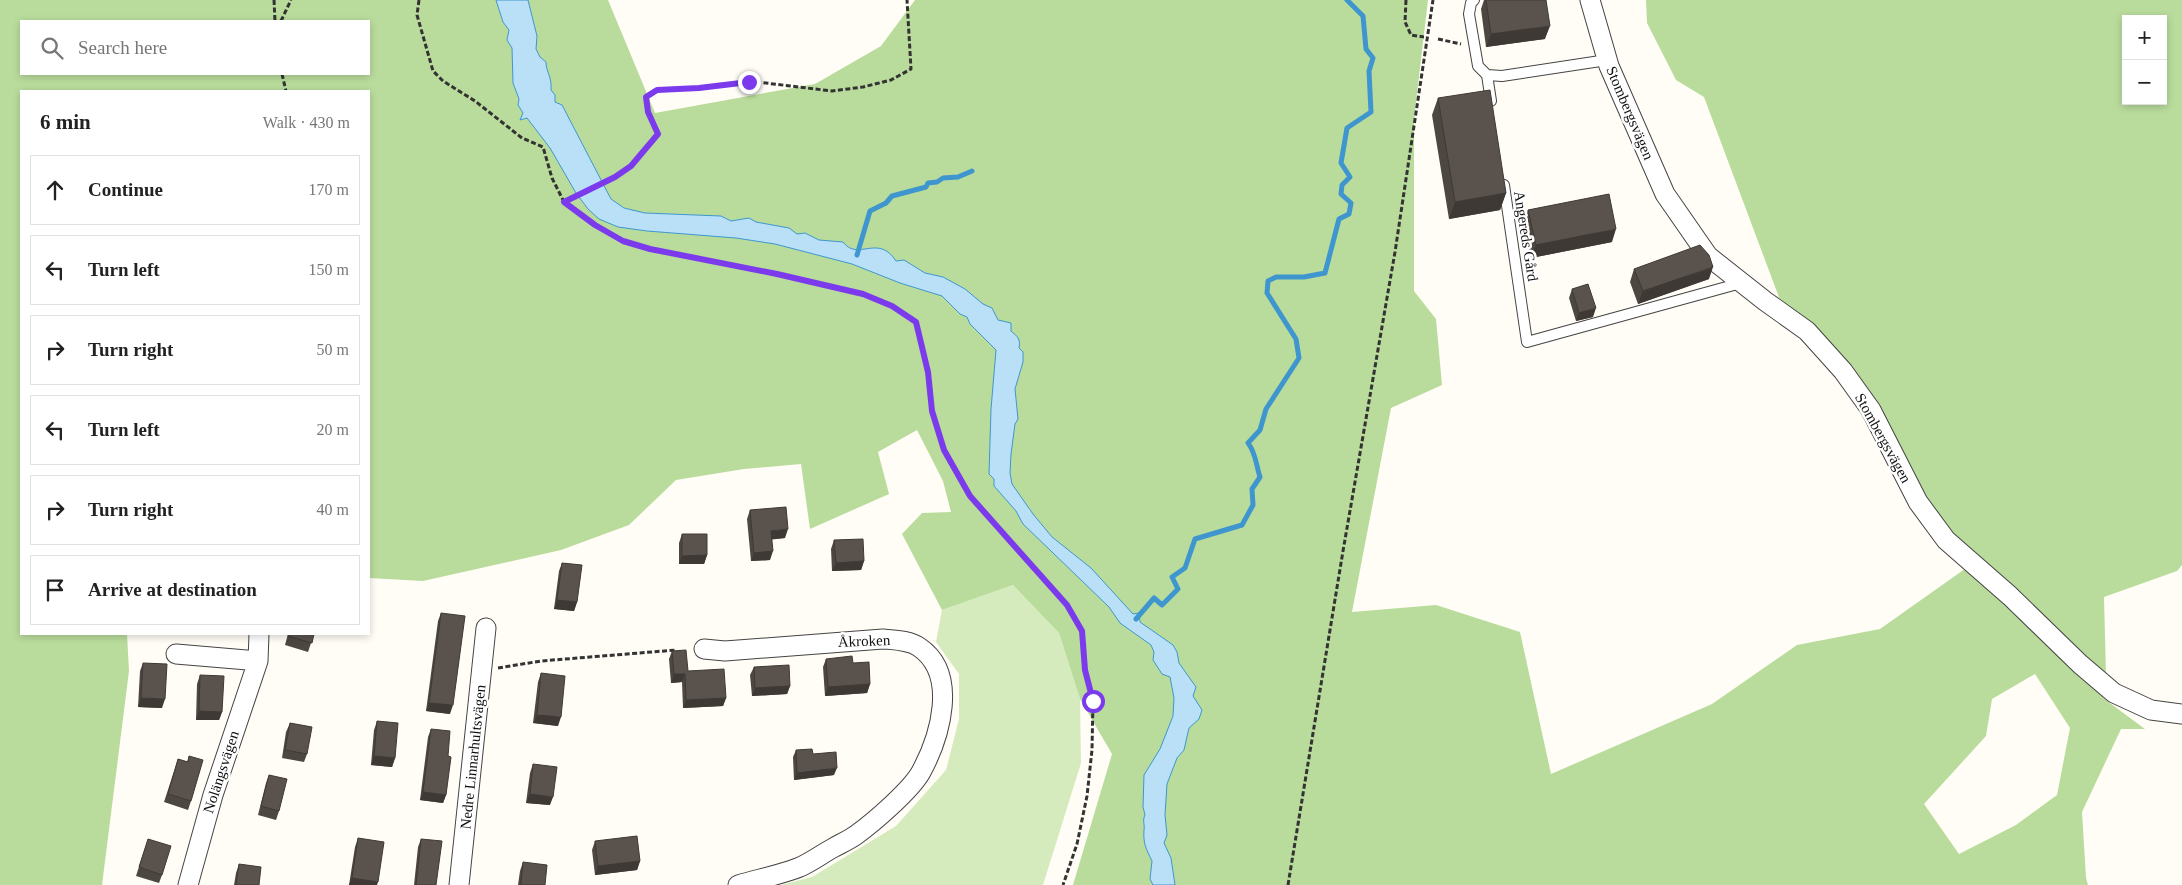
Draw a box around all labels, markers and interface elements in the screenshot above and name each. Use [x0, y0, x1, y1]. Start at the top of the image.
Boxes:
map controls [2122, 15, 2167, 105]
button: + [2122, 15, 2167, 60]
search box [20, 20, 370, 75]
icon: search [38, 34, 66, 62]
text: Search here [78, 37, 167, 58]
button: − [2122, 60, 2167, 105]
street label: Stombergsvägen [1603, 64, 1657, 162]
route end [738, 71, 761, 94]
text: 6 min [40, 110, 91, 134]
text: Walk · 430 m [263, 114, 350, 131]
icon: ahead [41, 176, 69, 204]
text: Continue [88, 179, 163, 200]
text: 170 m [309, 181, 349, 198]
street label: Angereds Gård [1511, 190, 1541, 283]
icon: left [41, 256, 69, 284]
text: Turn left [88, 259, 160, 280]
text: 150 m [309, 261, 349, 278]
icon: right [41, 336, 69, 364]
text: Turn right [88, 339, 173, 360]
text: 50 m [317, 341, 349, 358]
street label: Stombergsvägen [1852, 391, 1914, 486]
icon: left [41, 416, 69, 444]
text: Turn left [88, 419, 160, 440]
text: 20 m [317, 421, 349, 438]
icon: right [41, 496, 69, 524]
text: Turn right [88, 499, 173, 520]
text: 40 m [317, 501, 349, 518]
icon: arrive [41, 576, 69, 604]
text: Arrive at destination [88, 579, 257, 600]
street label: Åkroken [837, 632, 891, 650]
street label: Nedre Linnarhultsvägen [457, 683, 489, 830]
route start [1082, 690, 1105, 713]
street label: Nolängsvägen [200, 728, 242, 815]

